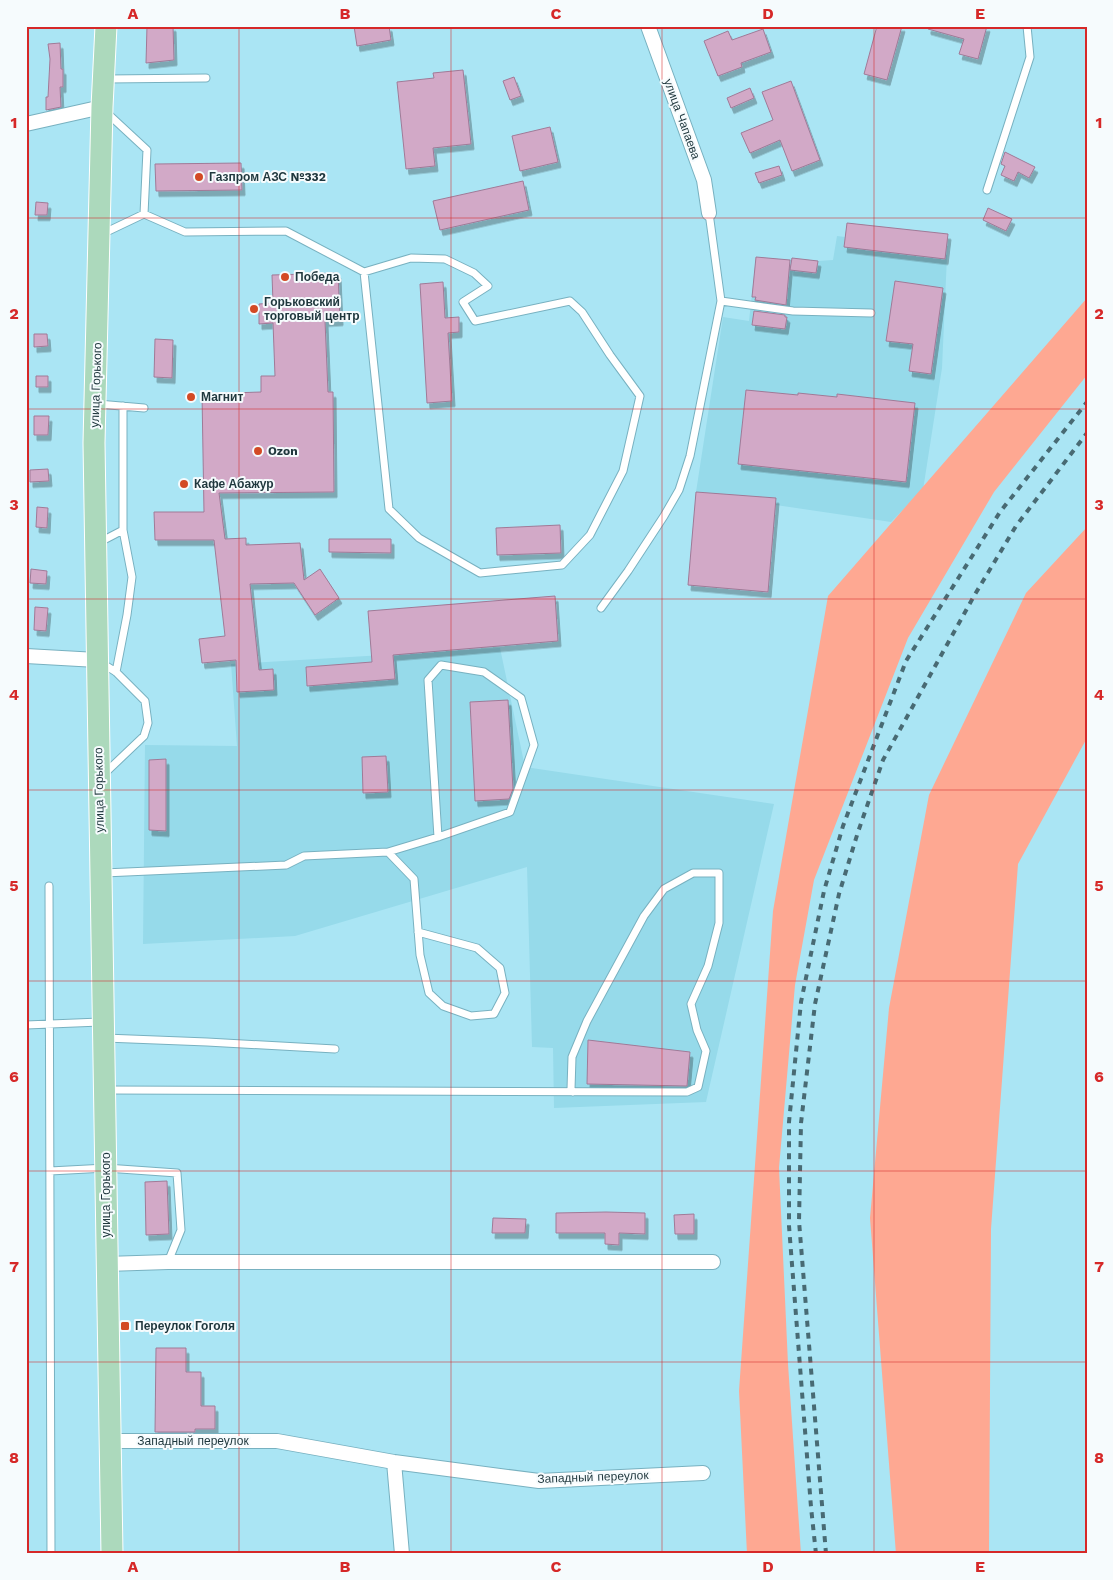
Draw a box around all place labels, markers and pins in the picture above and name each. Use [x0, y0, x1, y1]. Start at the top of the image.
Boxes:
place label: Газпром АЗС №332 [209, 170, 326, 184]
marker: Газпром АЗС №332 [193, 171, 205, 183]
place label: Победа [295, 270, 340, 284]
marker: Победа [279, 271, 291, 283]
place label: Горьковский торговый центр [264, 295, 360, 323]
marker: Горьковский торговый центр [248, 303, 260, 315]
place label: Магнит [201, 390, 243, 404]
marker: Магнит [185, 391, 197, 403]
place label: Ozon [268, 444, 298, 458]
marker: Ozon [252, 445, 264, 457]
place label: Кафе Абажур [194, 477, 274, 491]
marker: Кафе Абажур [178, 478, 190, 490]
place label: Переулок Гоголя [135, 1319, 235, 1333]
marker: Переулок Гоголя [119, 1320, 131, 1332]

